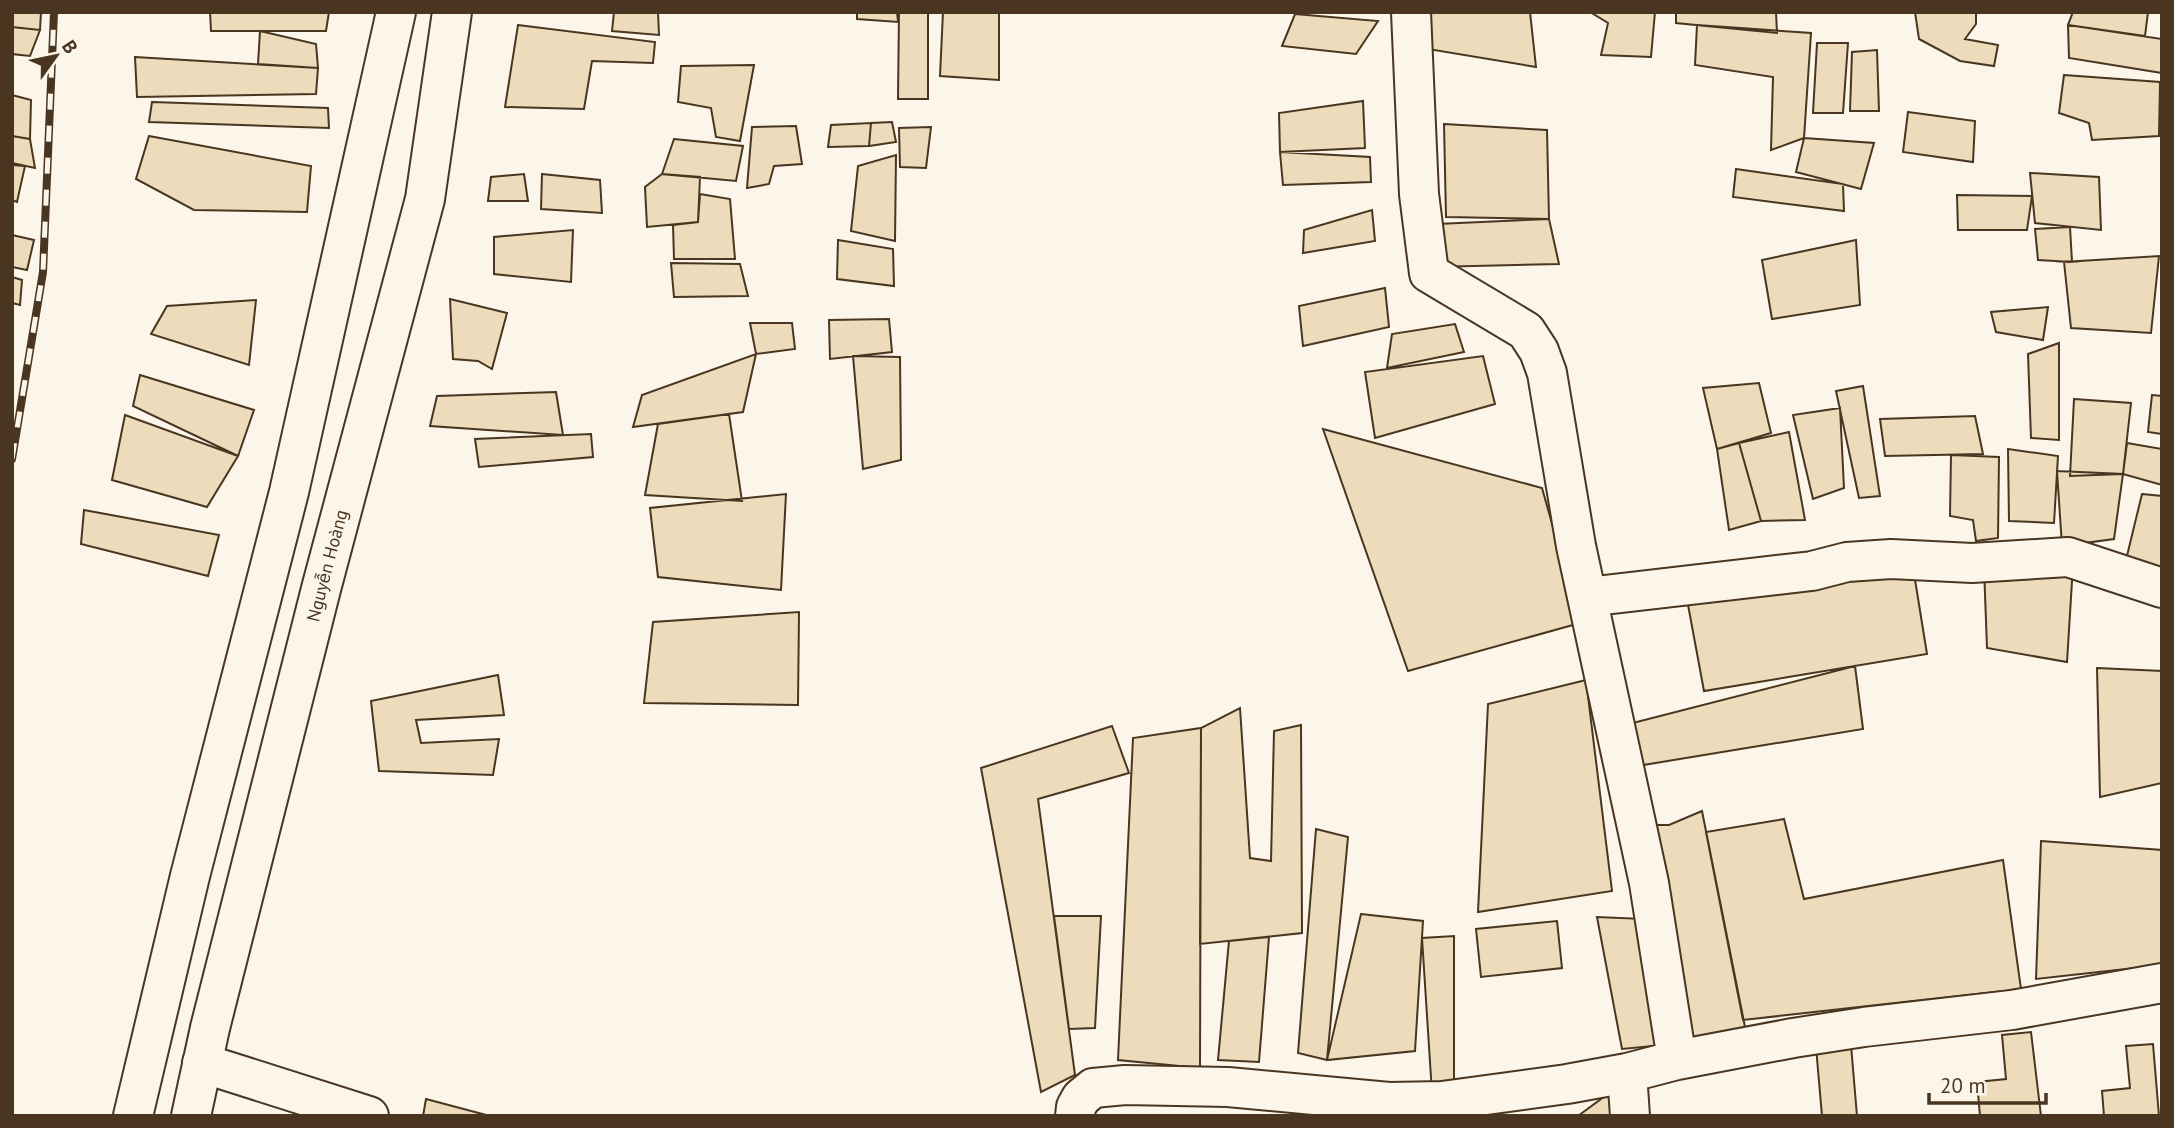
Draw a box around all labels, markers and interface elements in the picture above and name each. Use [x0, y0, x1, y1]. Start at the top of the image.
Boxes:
north arrow [21, 21, 91, 91]
text: B [57, 35, 83, 58]
street label: Nguyễn Hoàng [301, 507, 353, 624]
scale bar [1929, 1062, 2046, 1106]
text: 20 m [1940, 1072, 1986, 1099]

